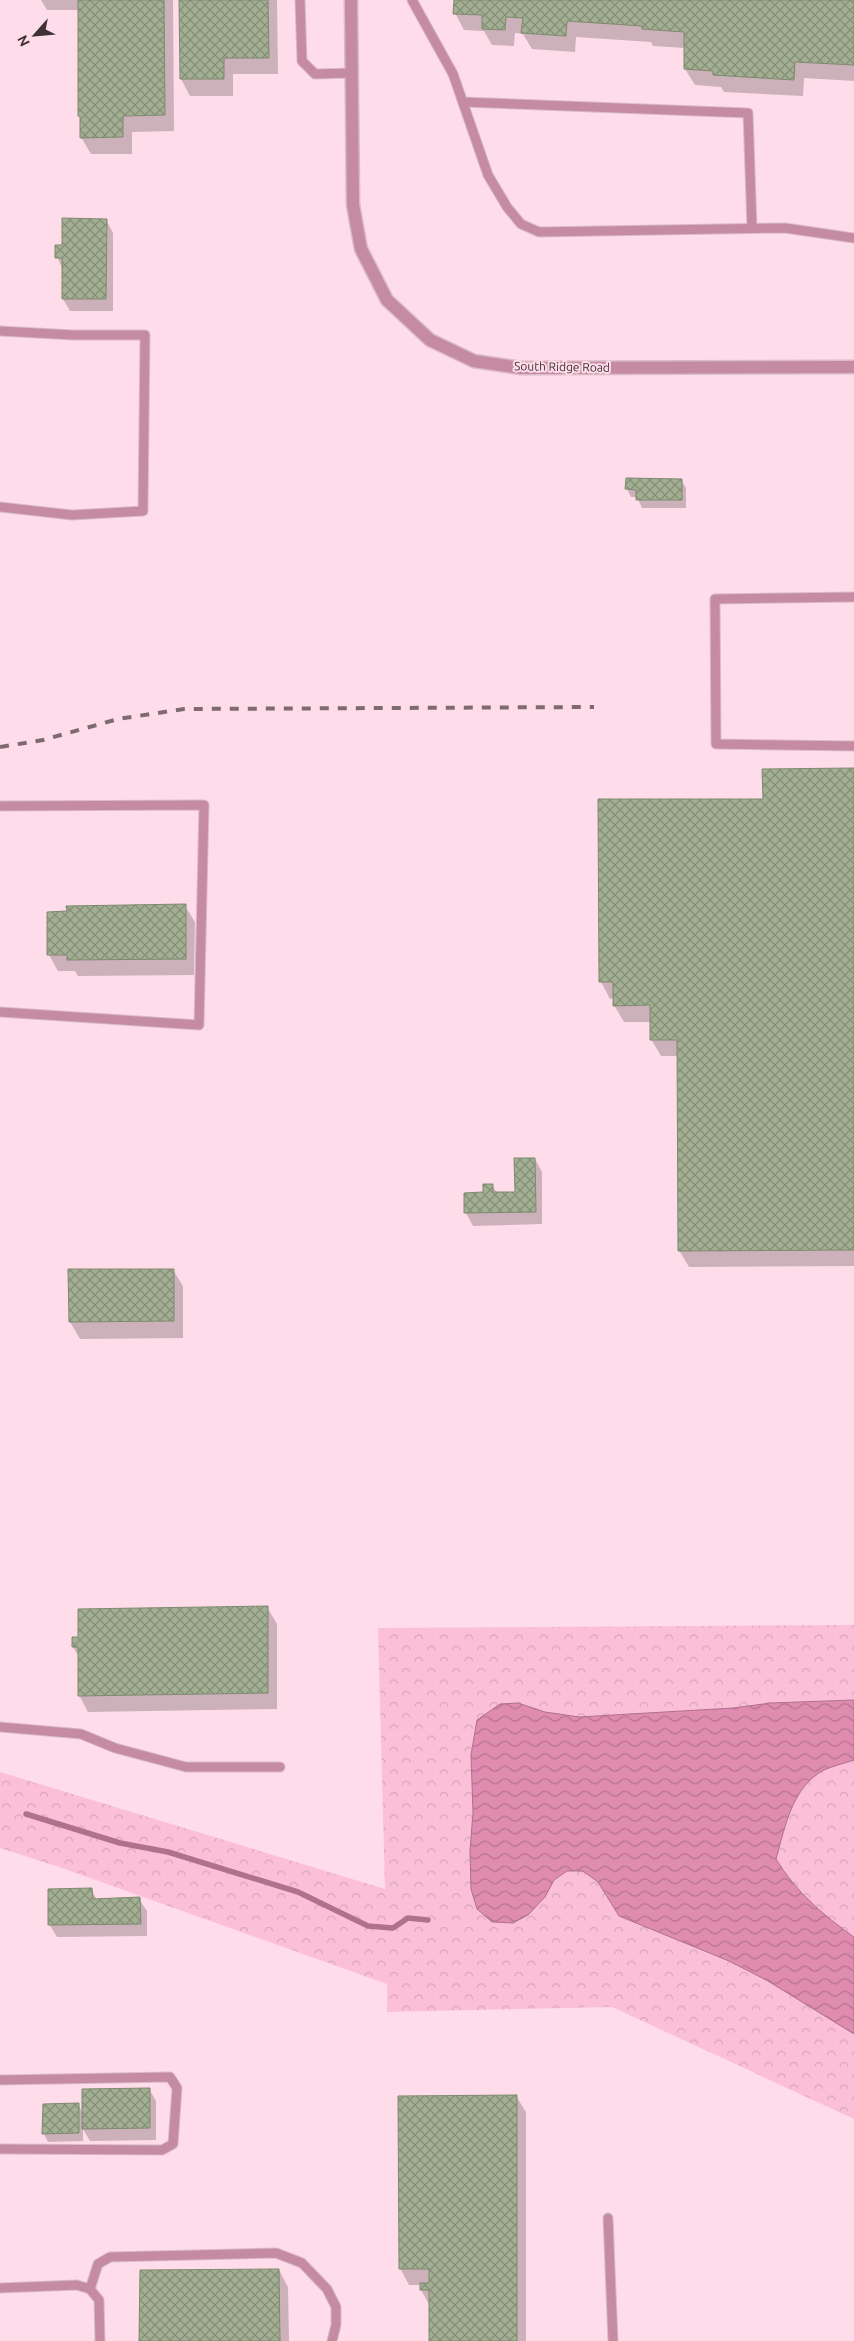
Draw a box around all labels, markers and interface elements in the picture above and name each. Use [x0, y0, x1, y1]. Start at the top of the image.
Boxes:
north arrow [10, 10, 60, 60]
text: N [14, 33, 33, 49]
street label: South Ridge Road [514, 359, 610, 374]

